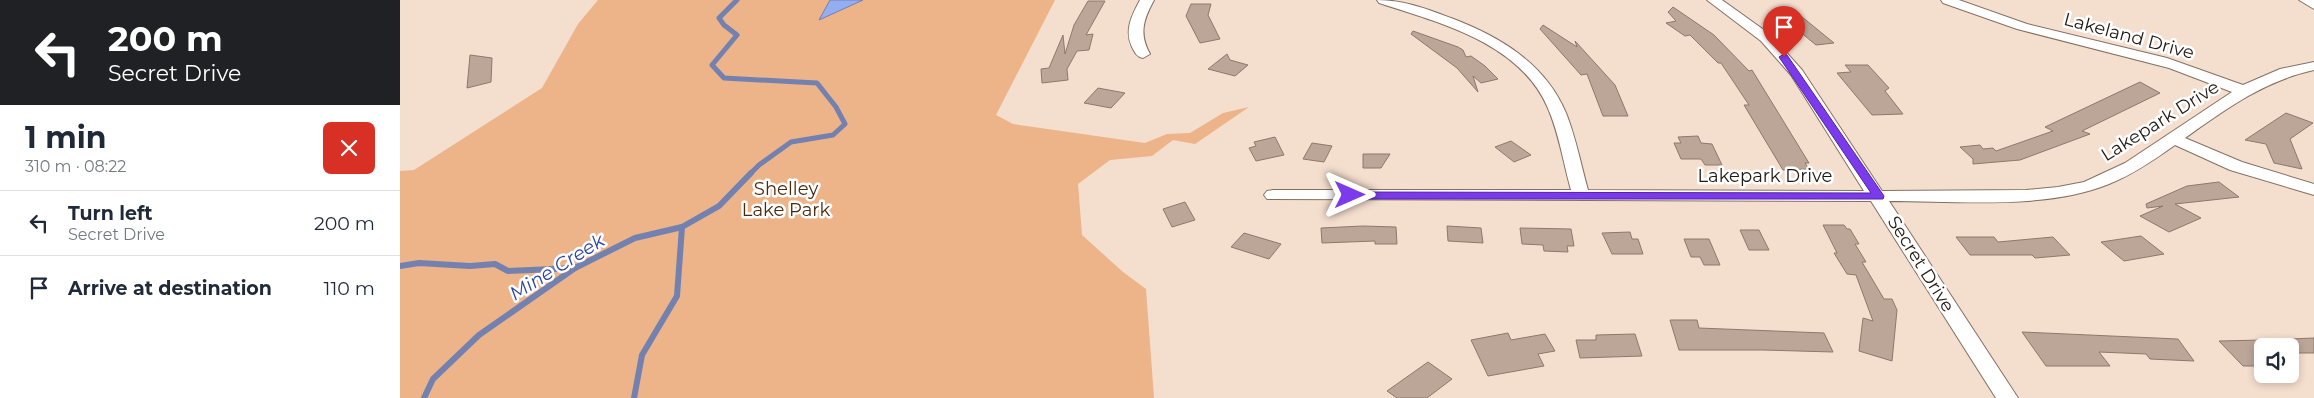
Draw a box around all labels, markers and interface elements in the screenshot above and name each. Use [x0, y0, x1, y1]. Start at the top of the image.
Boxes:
pin [1763, 6, 1805, 57]
street label: Lakeland Drive [2061, 8, 2197, 64]
icon: arrive [1770, 13, 1798, 41]
text: 200 m [108, 17, 223, 60]
icon: left [25, 20, 90, 85]
text: Secret Drive [108, 60, 241, 87]
street label: Lakepark Drive [2097, 76, 2223, 166]
text: 1 min [25, 119, 106, 156]
button: close [323, 122, 375, 174]
text: 310 m · 08:22 [25, 157, 126, 176]
street label: Lakepark Drive [1698, 165, 1833, 187]
position arrow [1323, 168, 1375, 220]
park label: Shelley Lake Park [742, 178, 830, 221]
text: Turn left [68, 202, 153, 225]
icon: left [25, 209, 53, 237]
text: 200 m [314, 212, 375, 235]
street label: Secret Drive [1883, 212, 1959, 316]
text: Secret Drive [68, 225, 165, 244]
water label: Mine Creek [505, 228, 609, 305]
icon: arrive [25, 274, 53, 302]
text: Arrive at destination [68, 277, 272, 300]
text: 110 m [324, 277, 375, 300]
map controls [2254, 338, 2299, 383]
button: sound [2254, 338, 2299, 383]

